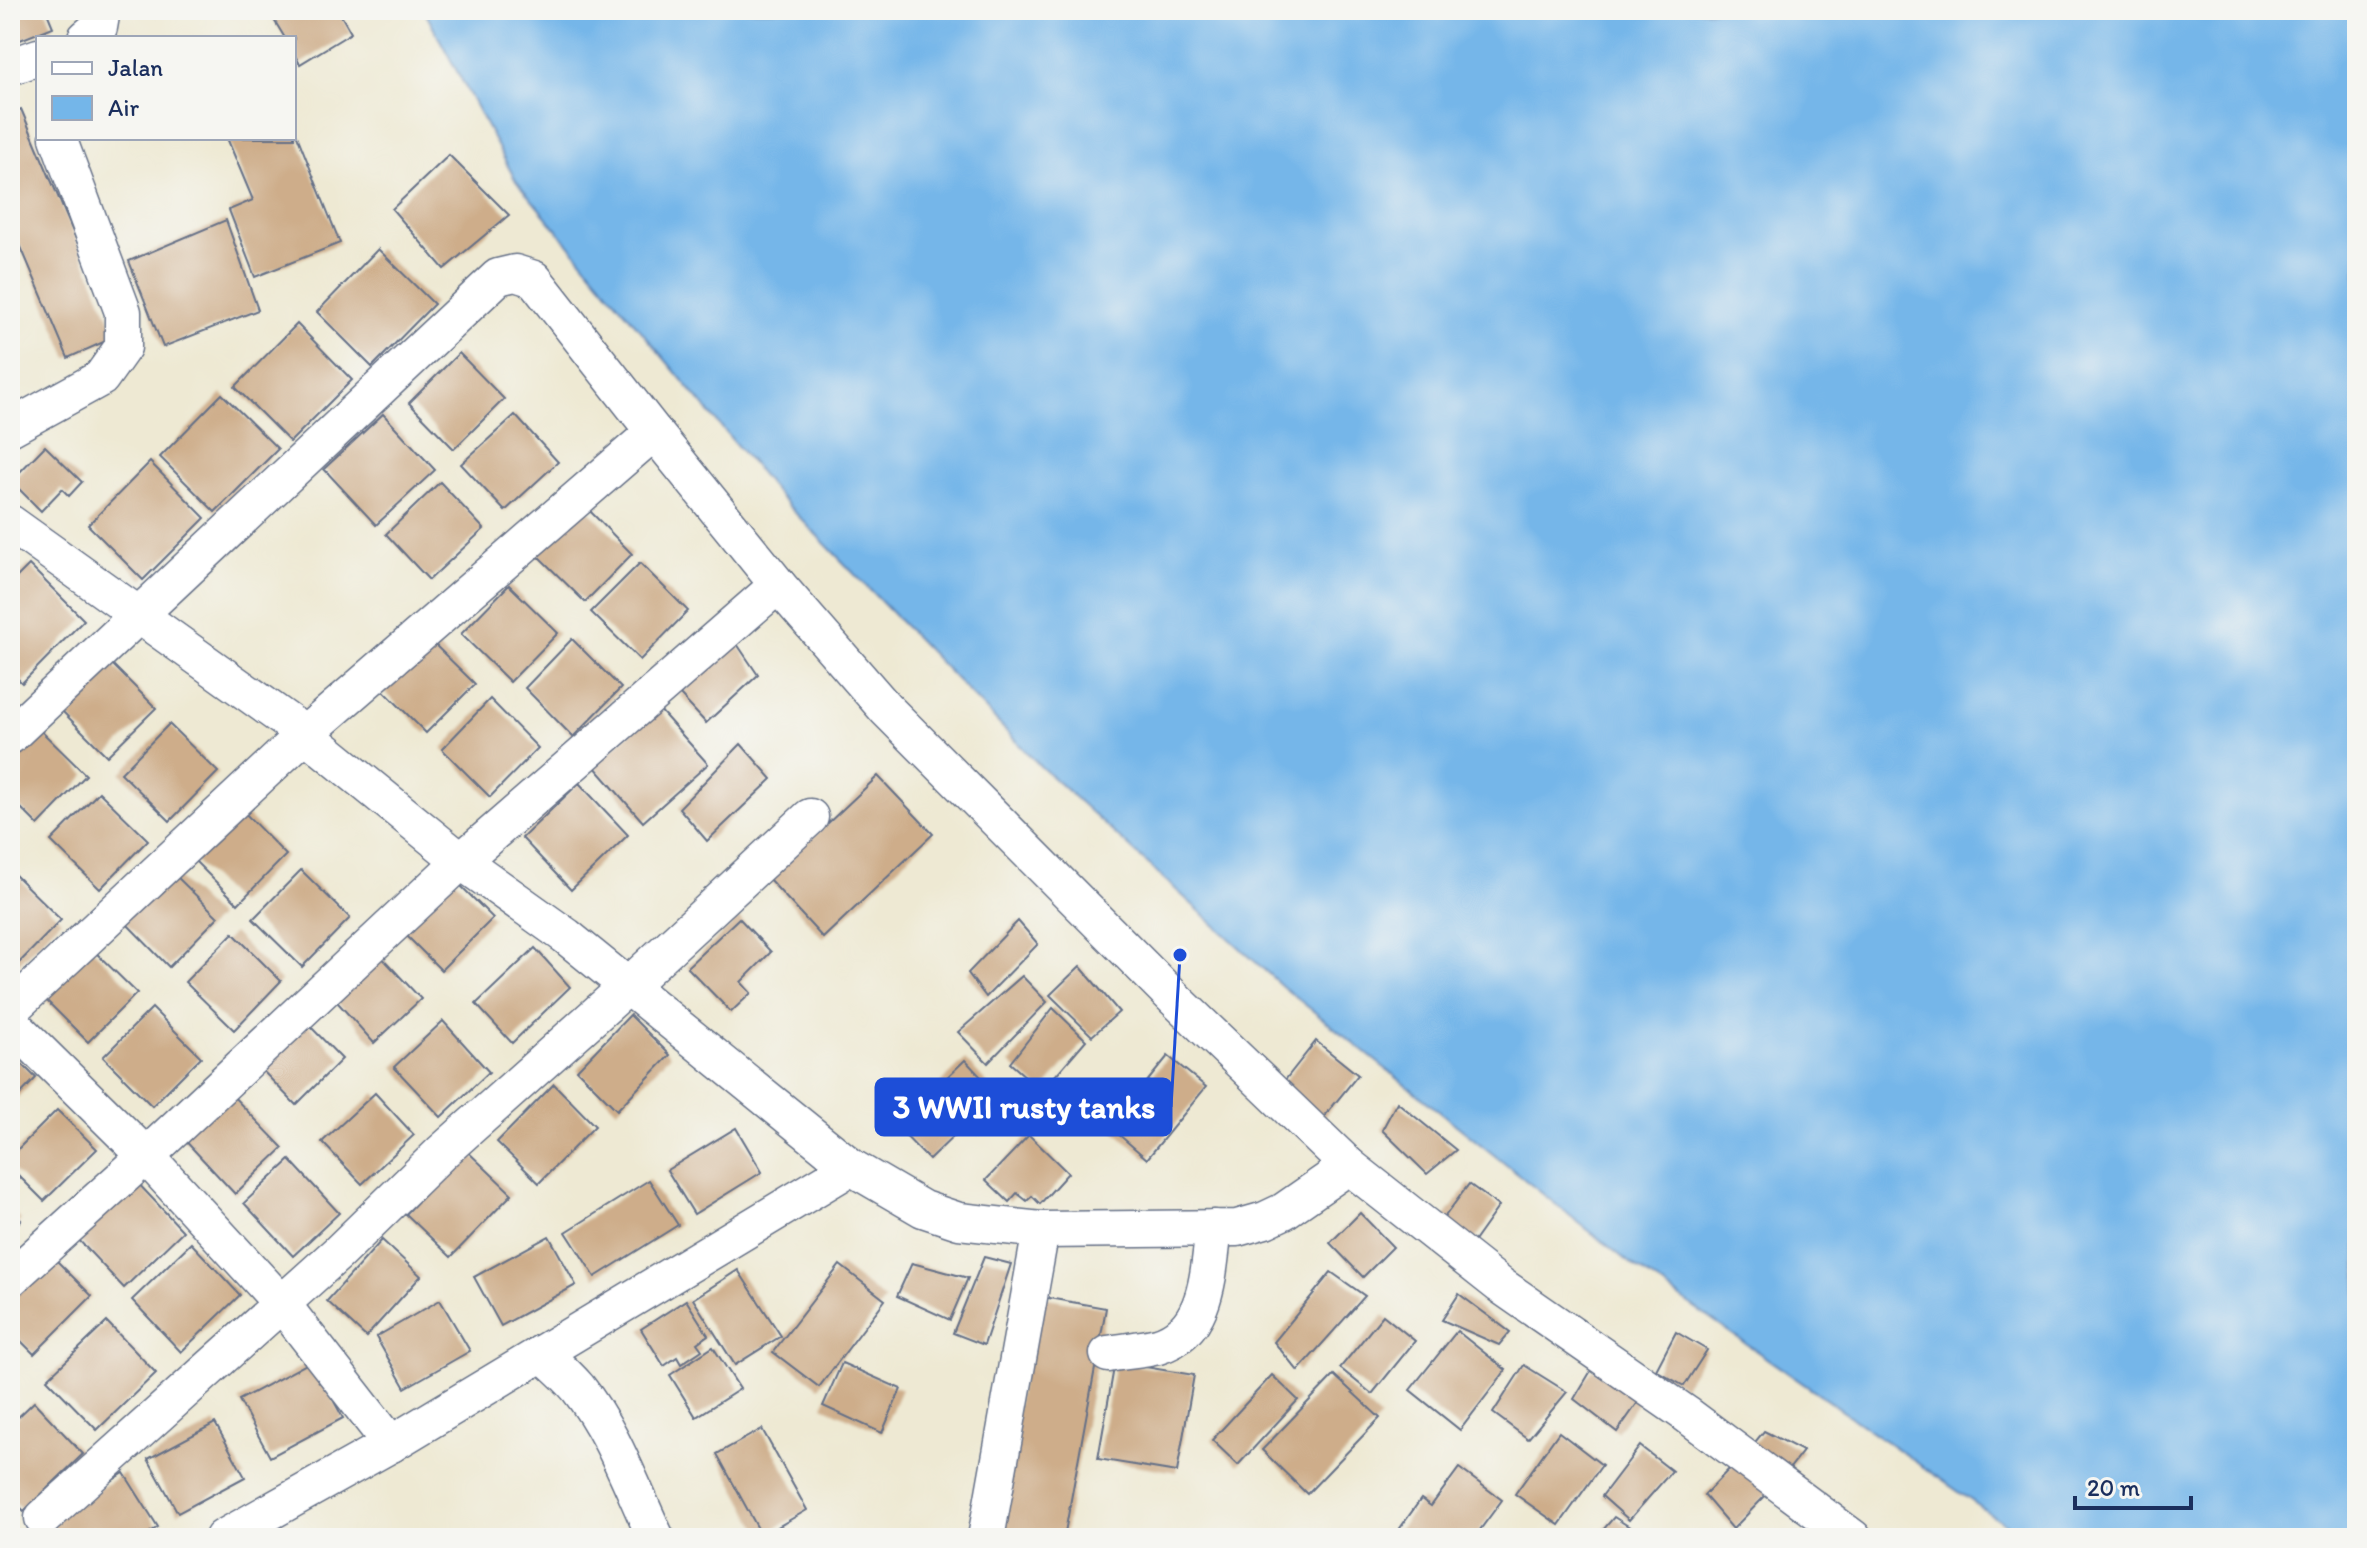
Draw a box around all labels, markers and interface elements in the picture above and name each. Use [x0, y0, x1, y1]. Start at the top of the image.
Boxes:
legend [36, 36, 296, 140]
text: Jalan [108, 53, 163, 82]
text: Air [108, 93, 140, 122]
callout: 3 WWII rusty tanks [876, 1079, 1171, 1135]
text: 3 WWII rusty tanks [893, 1088, 1155, 1126]
scale bar [2075, 1460, 2191, 1510]
text: 20 m [2087, 1473, 2140, 1502]

